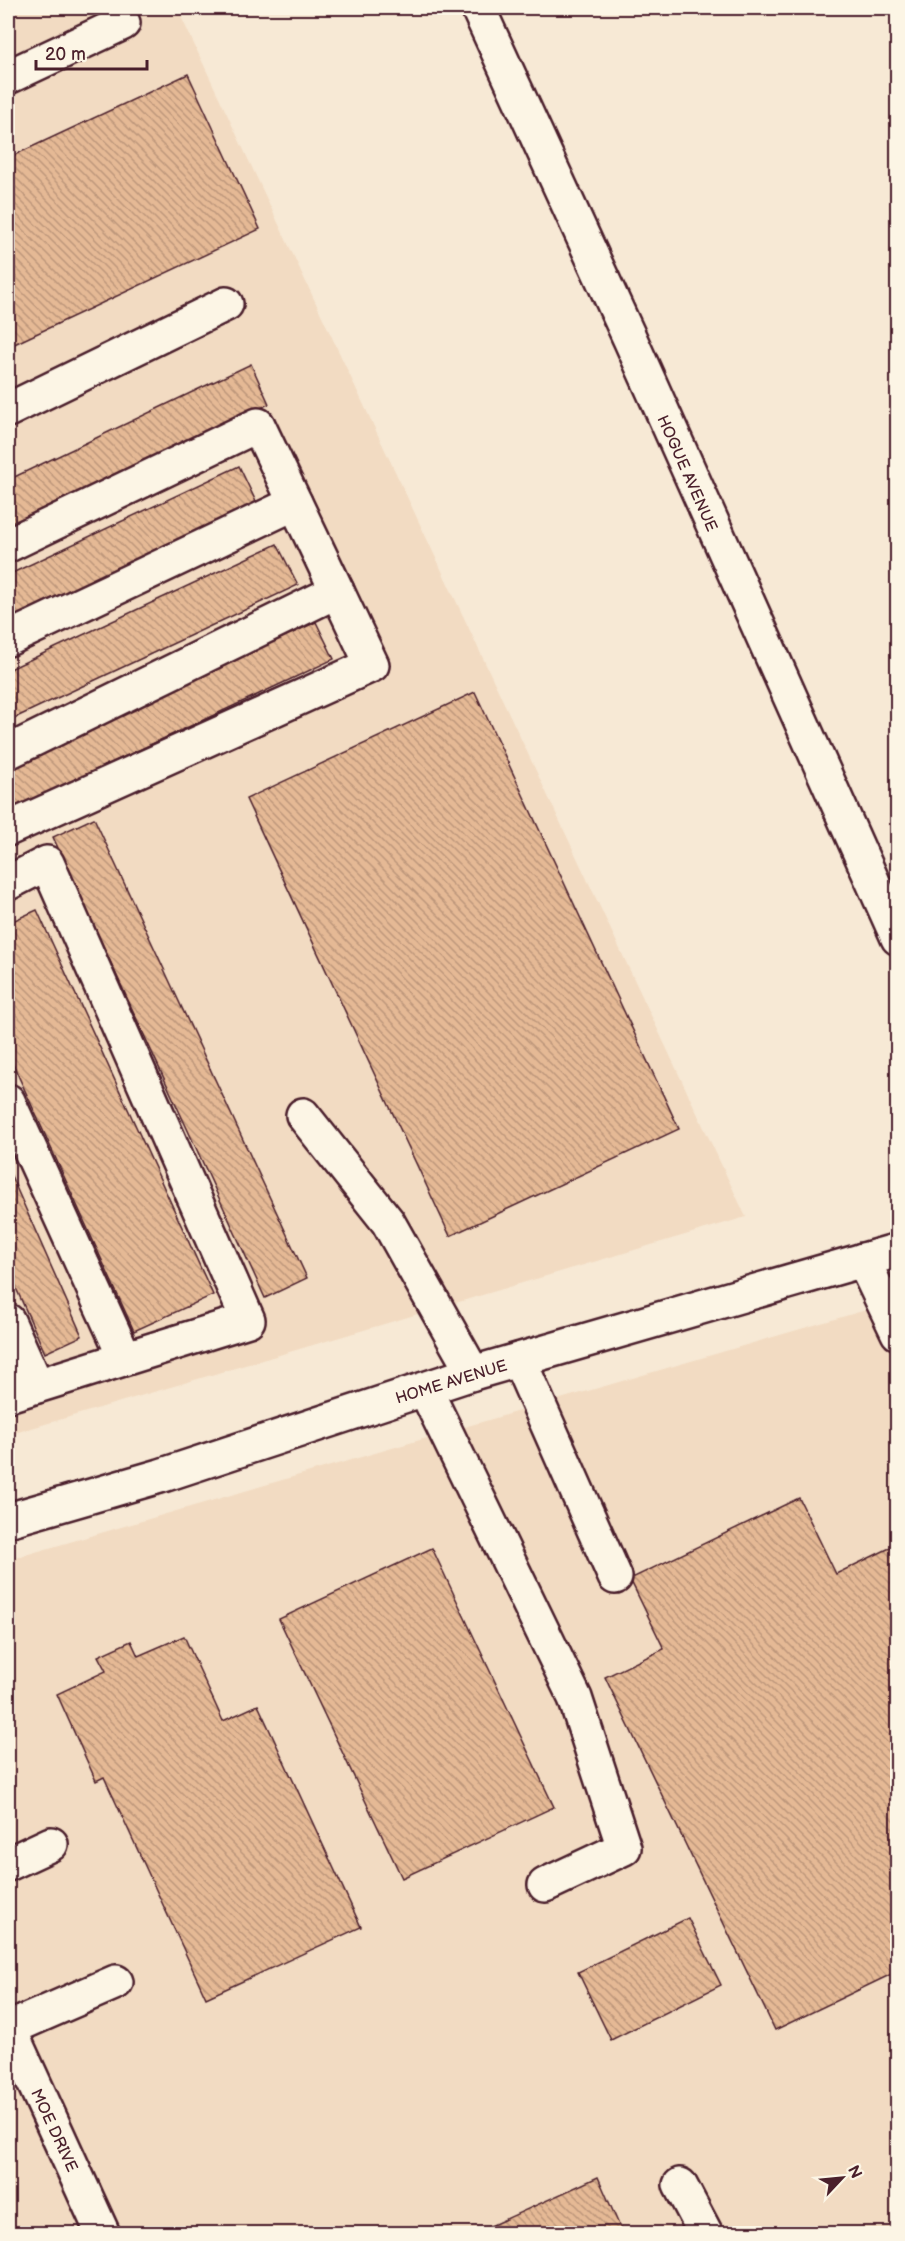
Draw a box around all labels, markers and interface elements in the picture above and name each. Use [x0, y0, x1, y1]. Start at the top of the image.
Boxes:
scale bar [36, 33, 147, 71]
text: 20 m [45, 44, 86, 65]
street label: HOGUE AVENUE [652, 412, 721, 535]
street label: HOME AVENUE [393, 1356, 510, 1408]
street label: MOE DRIVE [26, 2086, 81, 2175]
north arrow [812, 2148, 872, 2208]
text: N [843, 2163, 865, 2182]

